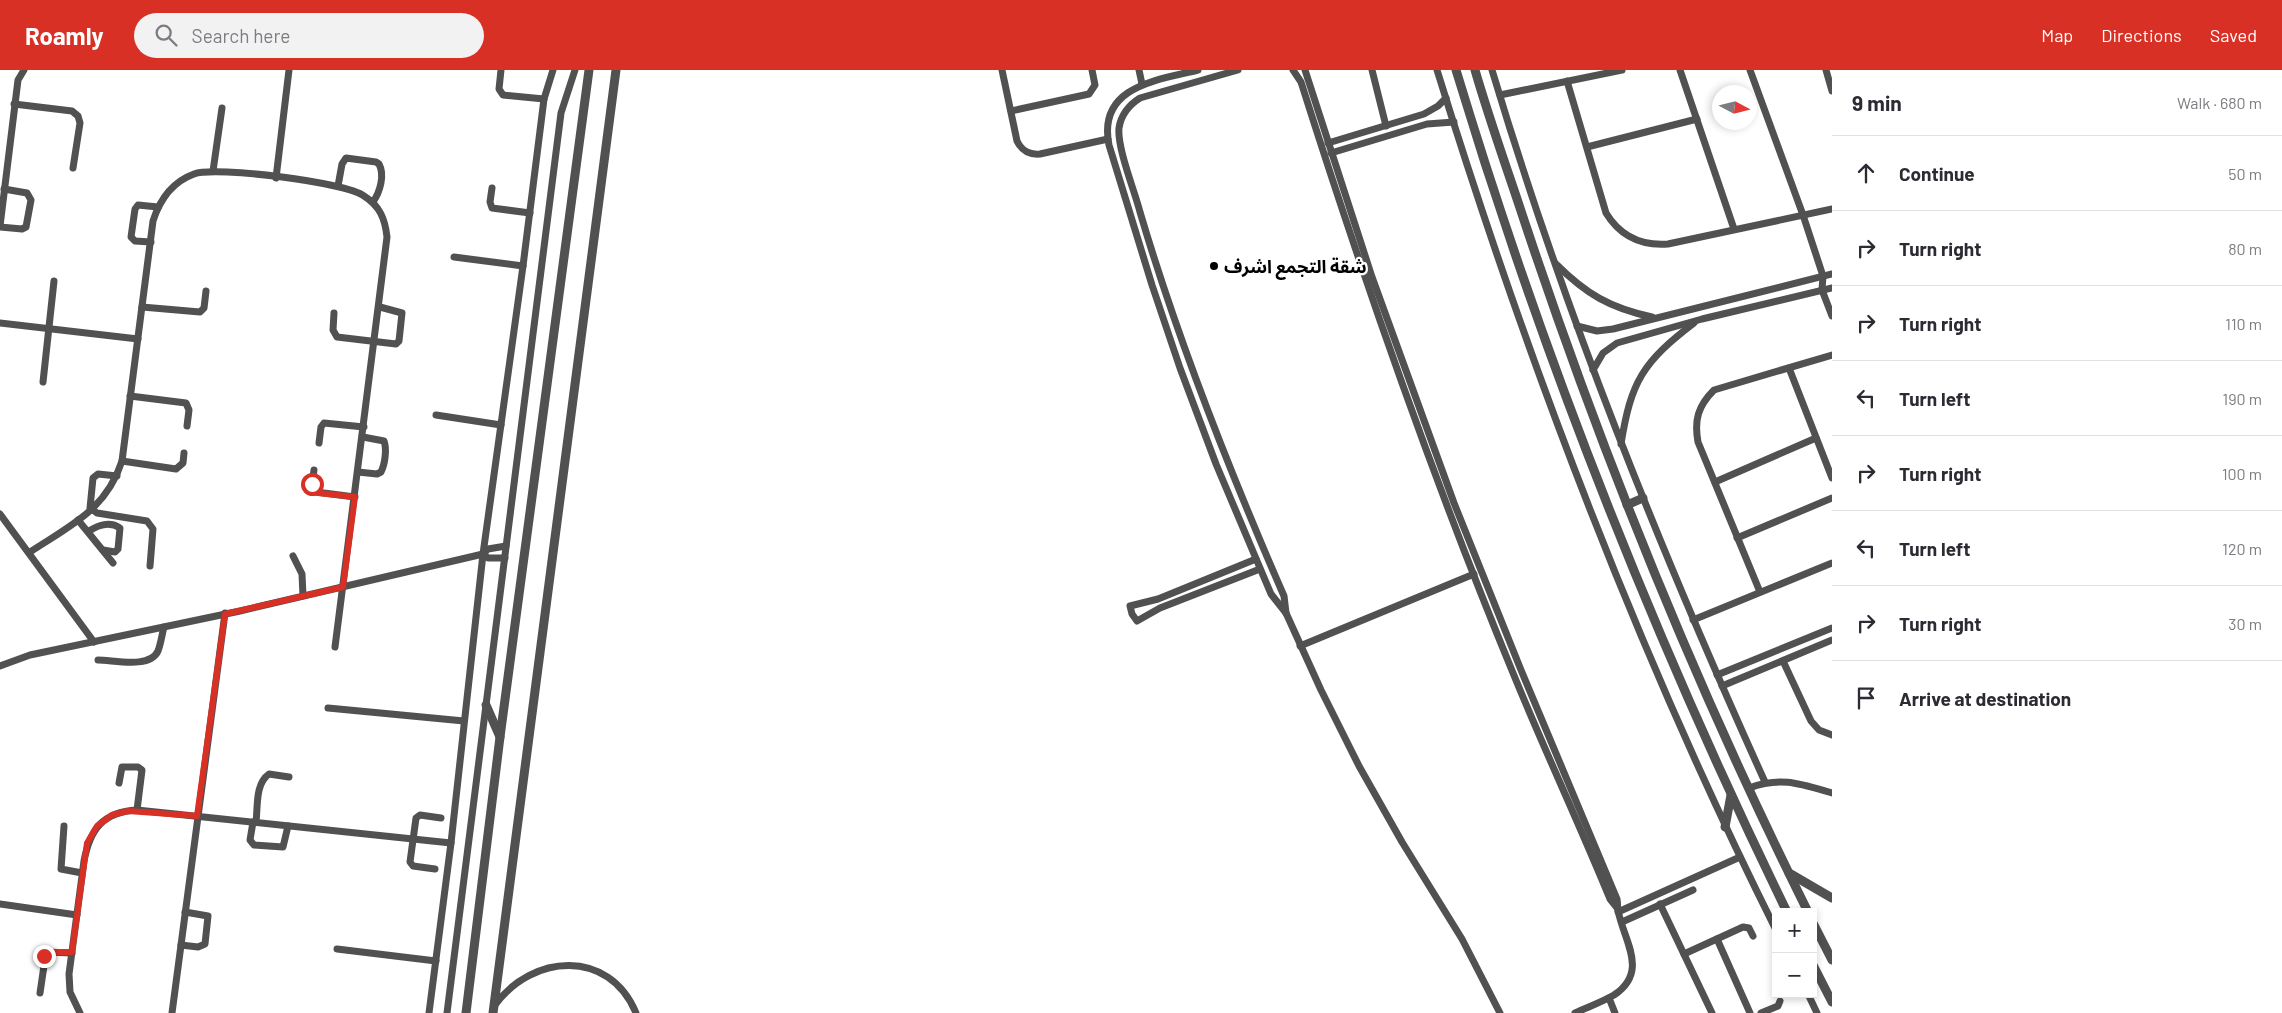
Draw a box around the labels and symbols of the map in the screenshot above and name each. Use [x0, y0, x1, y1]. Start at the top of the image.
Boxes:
north arrow [1712, 85, 1757, 130]
place label: شقة التجمع اشرف [1224, 255, 1367, 280]
marker: شقة التجمع اشرف [1208, 260, 1220, 272]
route start [301, 473, 324, 496]
route end [33, 945, 56, 968]

